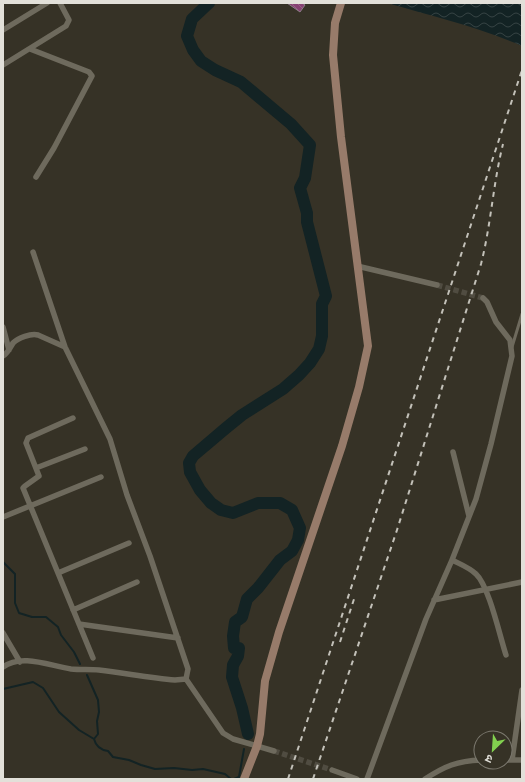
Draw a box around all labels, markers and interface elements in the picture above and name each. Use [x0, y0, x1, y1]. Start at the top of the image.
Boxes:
north arrow [473, 730, 513, 770]
text: उ [483, 752, 494, 766]

